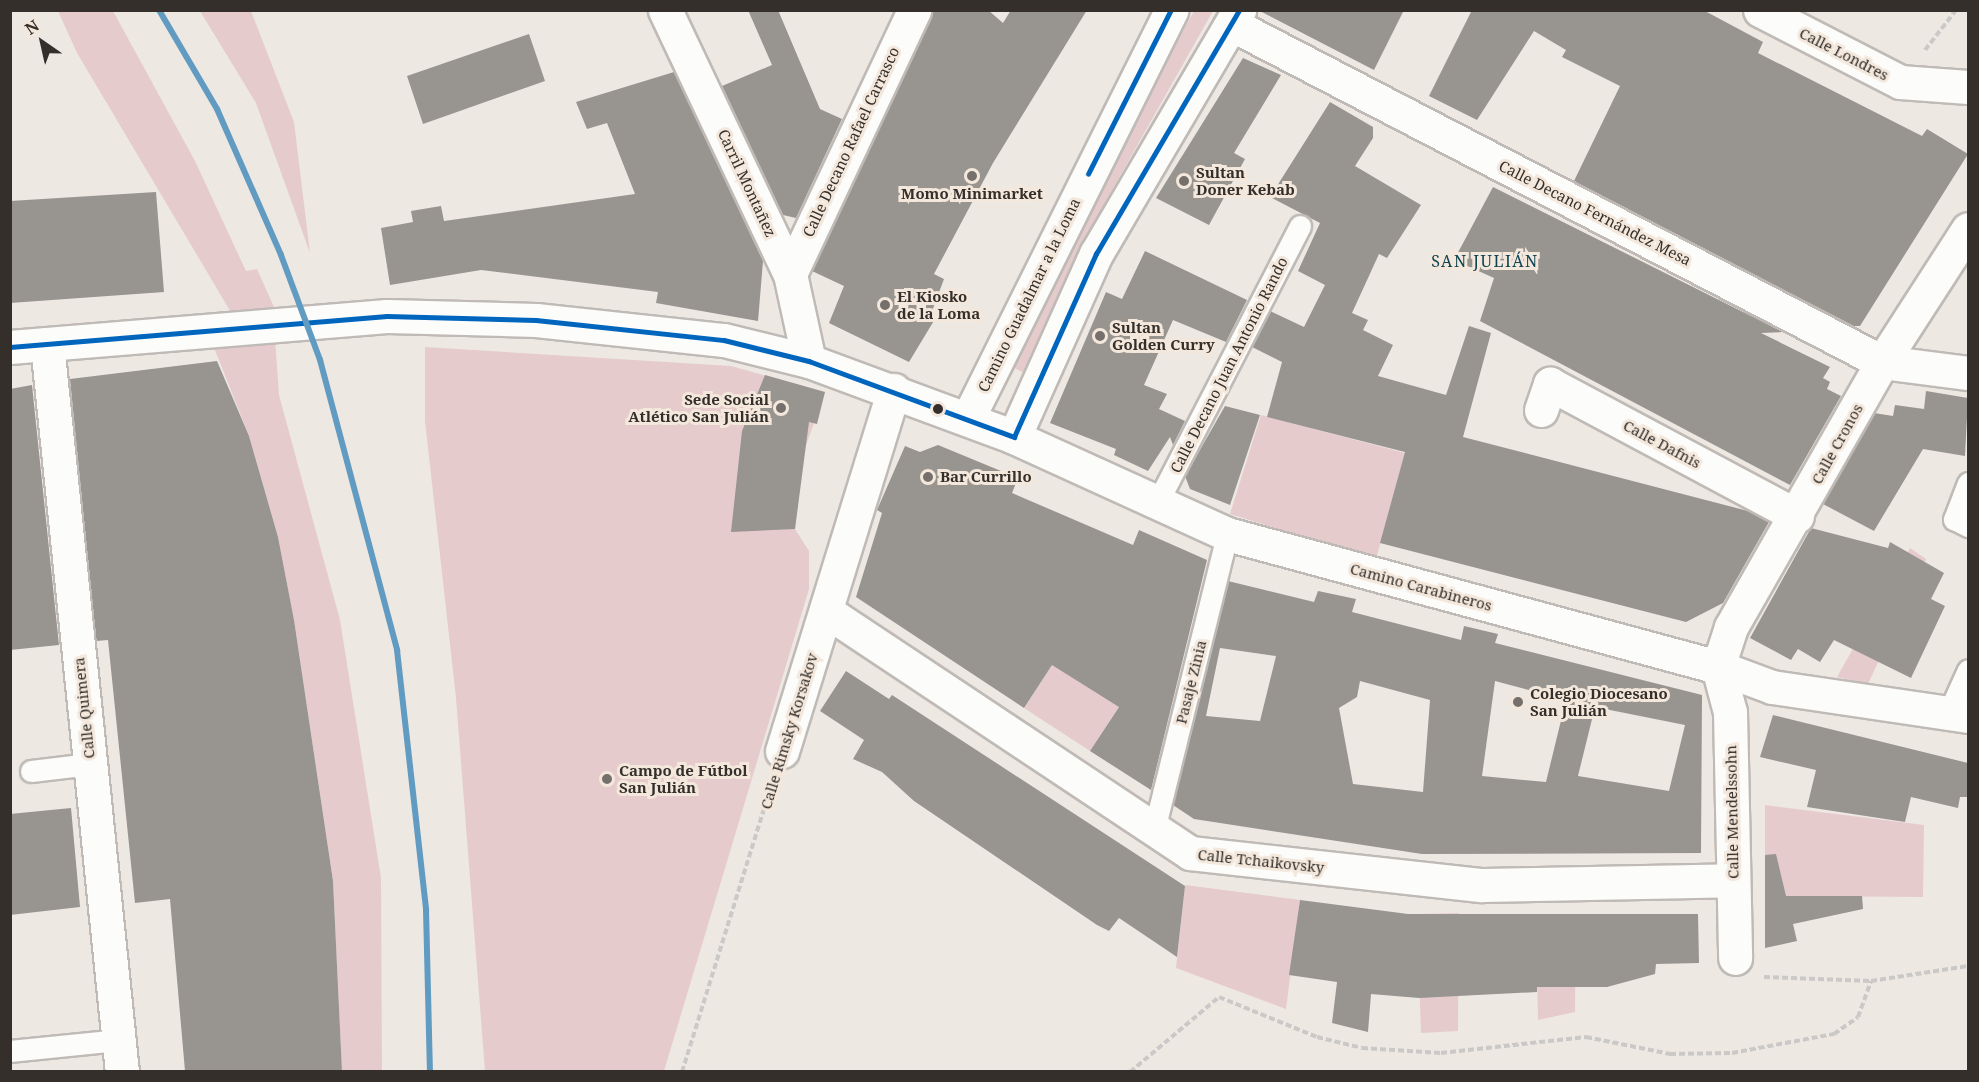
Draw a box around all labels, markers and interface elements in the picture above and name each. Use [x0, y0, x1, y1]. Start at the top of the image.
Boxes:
north arrow [12, 12, 72, 72]
text: N [21, 14, 43, 40]
street label: Calle Londres [1796, 24, 1892, 84]
street label: Calle Decano Rafael Carrasco [799, 44, 903, 240]
street label: Carril Montañez [714, 126, 780, 240]
street label: Calle Decano Fernández Mesa [1496, 157, 1694, 269]
place label: Sultan Doner Kebab [1196, 163, 1295, 198]
marker: Momo Minimarket [965, 169, 979, 183]
marker: Sultan Doner Kebab [1177, 174, 1191, 188]
place label: Momo Minimarket [901, 185, 1043, 203]
street label: Camino Guadalmar a la Loma [974, 195, 1084, 395]
district label: SAN JULIÁN [1431, 251, 1539, 271]
street label: Calle Decano Juan Antonio Rando [1167, 254, 1291, 476]
place label: El Kiosko de la Loma [897, 287, 980, 322]
marker: El Kiosko de la Loma [878, 298, 892, 312]
place label: Sultan Golden Curry [1112, 318, 1215, 353]
marker: Sultan Golden Curry [1093, 329, 1107, 343]
place label: Sede Social Atlético San Julián [628, 390, 769, 425]
marker: Sede Social Atlético San Julián [774, 401, 788, 415]
street label: Calle Cronos [1808, 401, 1866, 487]
unlabelled marker [932, 403, 944, 415]
street label: Calle Dafnis [1620, 416, 1704, 472]
place label: Bar Currillo [940, 468, 1032, 486]
marker: Bar Currillo [921, 470, 935, 484]
street label: Camino Carabineros [1348, 559, 1494, 615]
street label: Pasaje Zinia [1172, 638, 1210, 726]
street label: Calle Rimsky Korsakov [757, 651, 821, 811]
street label: Calle Quimera [70, 656, 98, 760]
place label: Colegio Diocesano San Julián [1530, 684, 1668, 719]
marker: Colegio Diocesano San Julián [1511, 695, 1525, 709]
street label: Calle Mendelssohn [1722, 745, 1742, 879]
place label: Campo de Fútbol San Julián [619, 761, 747, 796]
marker: Campo de Fútbol San Julián [600, 772, 614, 786]
street label: Calle Tchaikovsky [1197, 845, 1325, 877]

